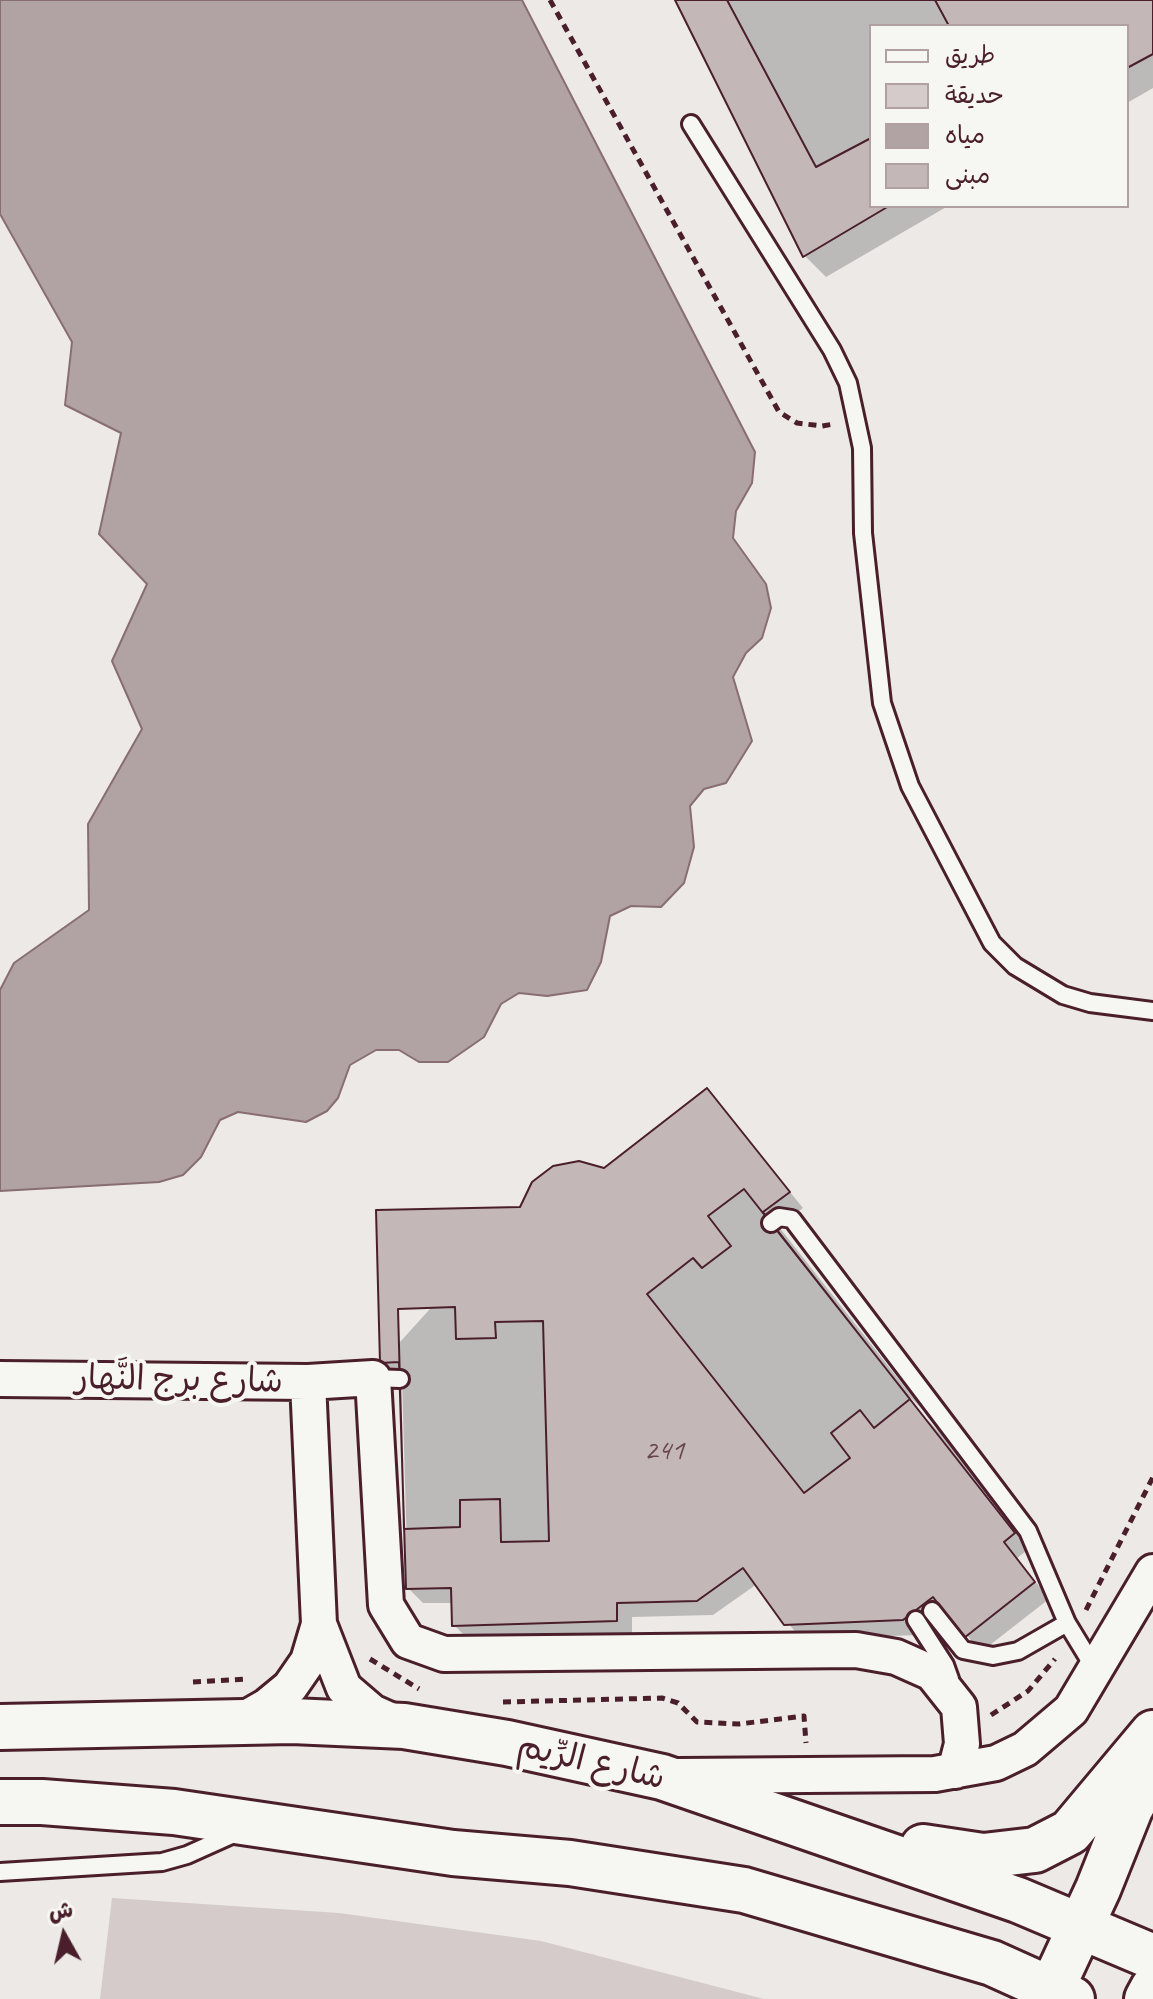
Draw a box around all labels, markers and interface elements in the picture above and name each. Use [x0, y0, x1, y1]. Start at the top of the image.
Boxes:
legend [869, 24, 1129, 208]
text: طريق [945, 40, 995, 70]
text: حديقة [945, 80, 1004, 110]
text: مياه [945, 120, 985, 150]
text: مبنى [945, 160, 990, 190]
street label: شارع برج النَّهار [75, 1359, 283, 1403]
house number: 241 [644, 1433, 684, 1469]
street label: شارع الرِّيم [513, 1726, 669, 1800]
north arrow [24, 1895, 104, 1975]
text: ش [47, 1896, 75, 1927]

